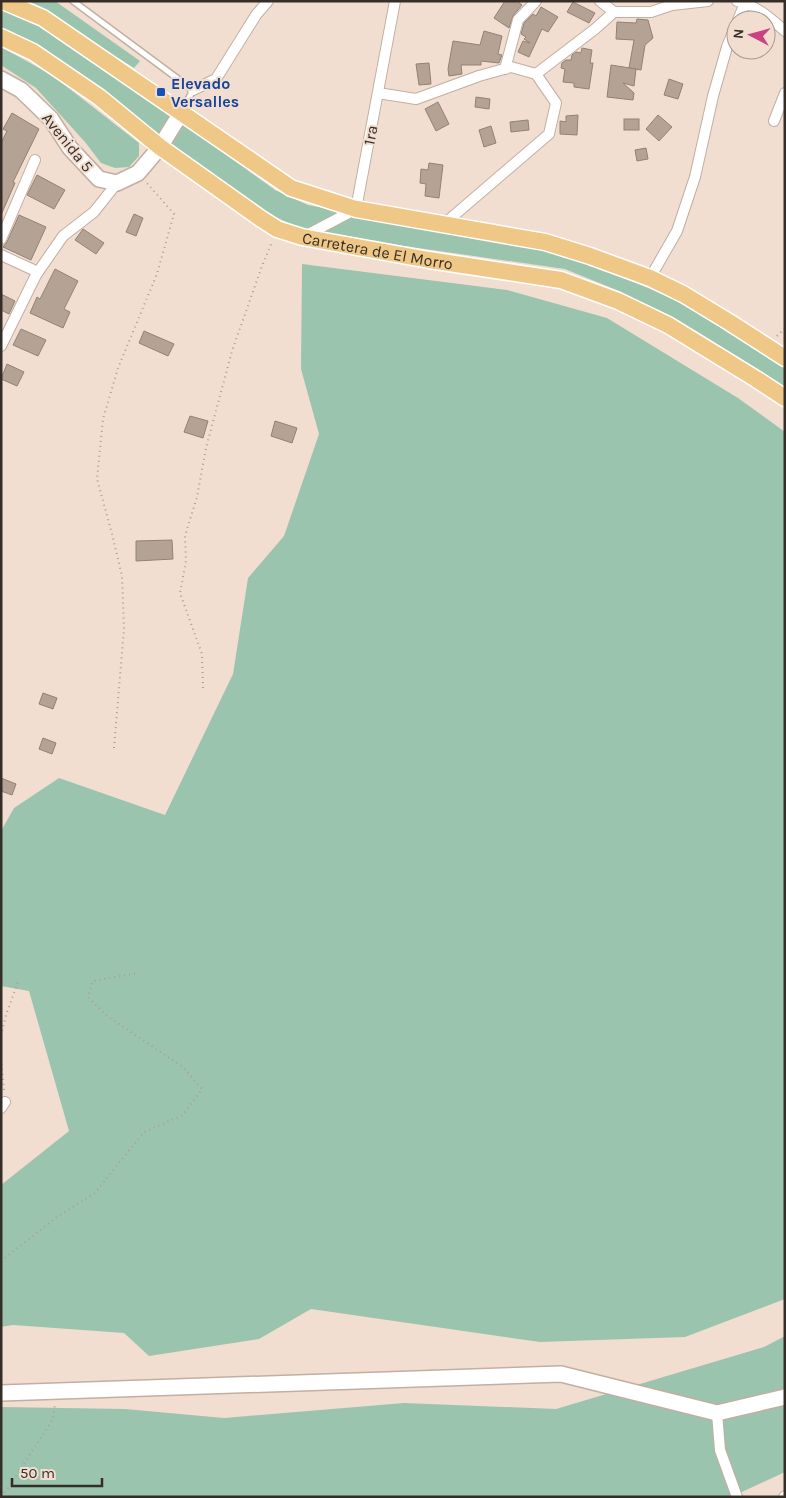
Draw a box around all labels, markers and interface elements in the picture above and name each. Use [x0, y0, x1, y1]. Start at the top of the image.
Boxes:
north arrow [726, 10, 776, 60]
text: N [730, 28, 748, 40]
place label: Elevado Versalles [171, 74, 239, 111]
marker: Elevado Versalles [155, 86, 167, 98]
street label: Avenida 5 [38, 109, 97, 176]
street label: 1ra [359, 124, 382, 147]
street label: Carretera de El Morro [301, 228, 454, 273]
scale bar [12, 1456, 102, 1488]
text: 50 m [20, 1464, 55, 1482]

